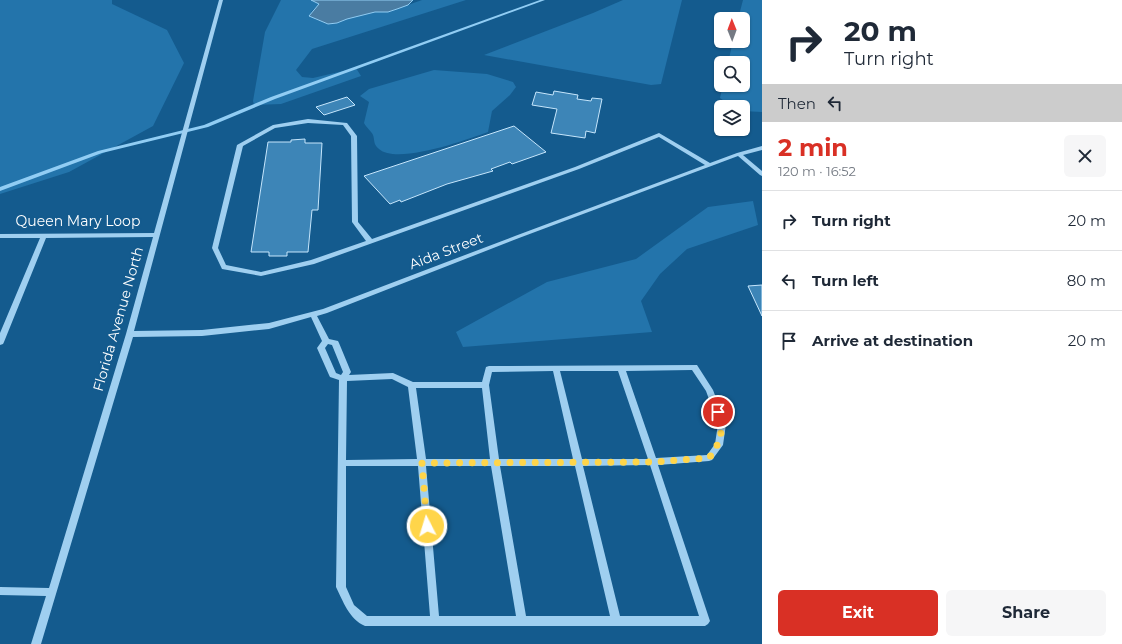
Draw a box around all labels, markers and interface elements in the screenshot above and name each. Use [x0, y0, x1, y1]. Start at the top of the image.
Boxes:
north arrow [714, 12, 750, 48]
map controls [714, 12, 750, 136]
text: 20 m [844, 14, 917, 48]
icon: right [778, 16, 830, 68]
text: Turn right [844, 48, 934, 70]
button: search [714, 56, 750, 92]
icon: left [824, 92, 846, 114]
text: Then [778, 94, 816, 113]
button: layers [714, 100, 750, 136]
text: 2 min [778, 133, 848, 162]
button: close [1064, 135, 1106, 177]
text: 120 m · 16:52 [778, 163, 856, 179]
icon: right [778, 210, 800, 232]
text: Turn right [812, 211, 891, 230]
text: 20 m [1068, 211, 1106, 230]
street label: Queen Mary Loop [16, 212, 140, 230]
street label: Aida Street [407, 229, 486, 273]
street label: Florida Avenue North [89, 245, 147, 393]
icon: left [778, 270, 800, 292]
text: Turn left [812, 271, 879, 290]
text: 80 m [1067, 271, 1106, 290]
icon: arrive [778, 330, 800, 352]
text: Arrive at destination [812, 331, 973, 350]
text: 20 m [1068, 331, 1106, 350]
pin [701, 395, 735, 429]
icon: arrive [707, 401, 729, 423]
position arrow [406, 505, 448, 547]
button: Exit [778, 590, 938, 636]
button: Share [946, 590, 1106, 636]

